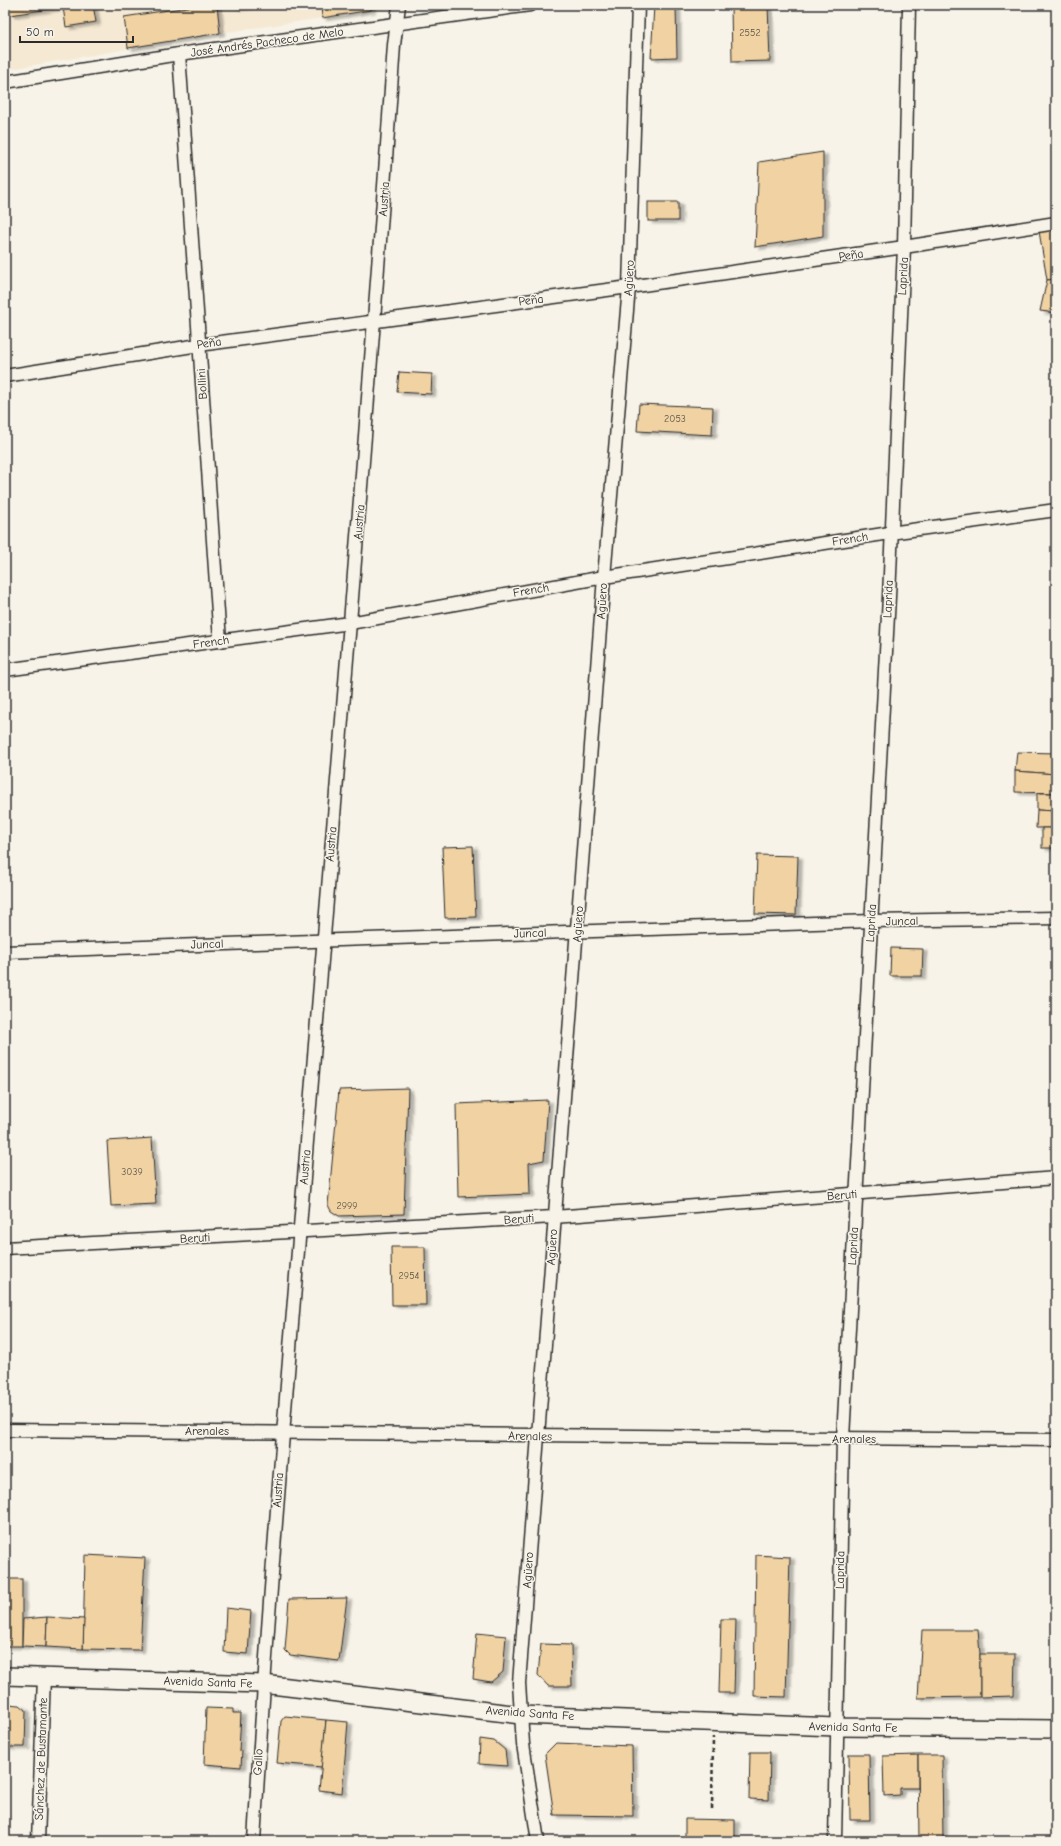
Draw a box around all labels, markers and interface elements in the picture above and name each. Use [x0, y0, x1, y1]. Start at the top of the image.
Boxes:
scale bar [20, 18, 133, 44]
street label: José Andrés Pacheco de Melo [190, 24, 344, 60]
text: 50 m [26, 25, 54, 39]
house number: 2552 [739, 27, 761, 39]
street label: Austria [376, 181, 392, 217]
street label: Peña [838, 246, 864, 264]
street label: Laprida [895, 256, 911, 296]
street label: Agüero [621, 259, 637, 297]
street label: Peña [518, 292, 544, 308]
street label: Peña [196, 334, 222, 352]
street label: Bollini [194, 368, 210, 400]
house number: 2053 [664, 413, 686, 425]
street label: Austria [350, 504, 368, 540]
street label: French [831, 529, 869, 549]
street label: French [512, 580, 550, 600]
street label: Laprida [880, 580, 896, 618]
street label: Agüero [594, 582, 610, 620]
street label: French [192, 633, 230, 651]
street label: Austria [322, 826, 340, 862]
street label: Laprida [863, 903, 879, 943]
street label: Agüero [570, 905, 586, 943]
street label: Juncal [885, 914, 919, 928]
street label: Juncal [513, 925, 547, 941]
street label: Juncal [190, 936, 224, 952]
street label: Austria [296, 1149, 314, 1185]
house number: 3039 [121, 1166, 143, 1178]
street label: Beruti [826, 1187, 858, 1203]
house number: 2999 [336, 1200, 358, 1212]
street label: Beruti [503, 1211, 535, 1227]
street label: Laprida [845, 1226, 861, 1266]
street label: Agüero [544, 1228, 560, 1266]
street label: Beruti [179, 1230, 211, 1246]
house number: 2954 [399, 1270, 420, 1282]
street label: Arenales [185, 1424, 229, 1438]
street label: Arenales [508, 1429, 552, 1443]
street label: Arenales [832, 1432, 876, 1446]
street label: Austria [270, 1472, 286, 1508]
street label: Agüero [520, 1551, 536, 1589]
street label: Laprida [833, 1551, 847, 1589]
street label: Avenida Santa Fe [163, 1673, 253, 1691]
street label: Sánchez de Bustamante [32, 1697, 50, 1821]
street label: Avenida Santa Fe [485, 1703, 575, 1723]
street label: Avenida Santa Fe [809, 1719, 897, 1735]
street label: Gallo [250, 1748, 266, 1776]

